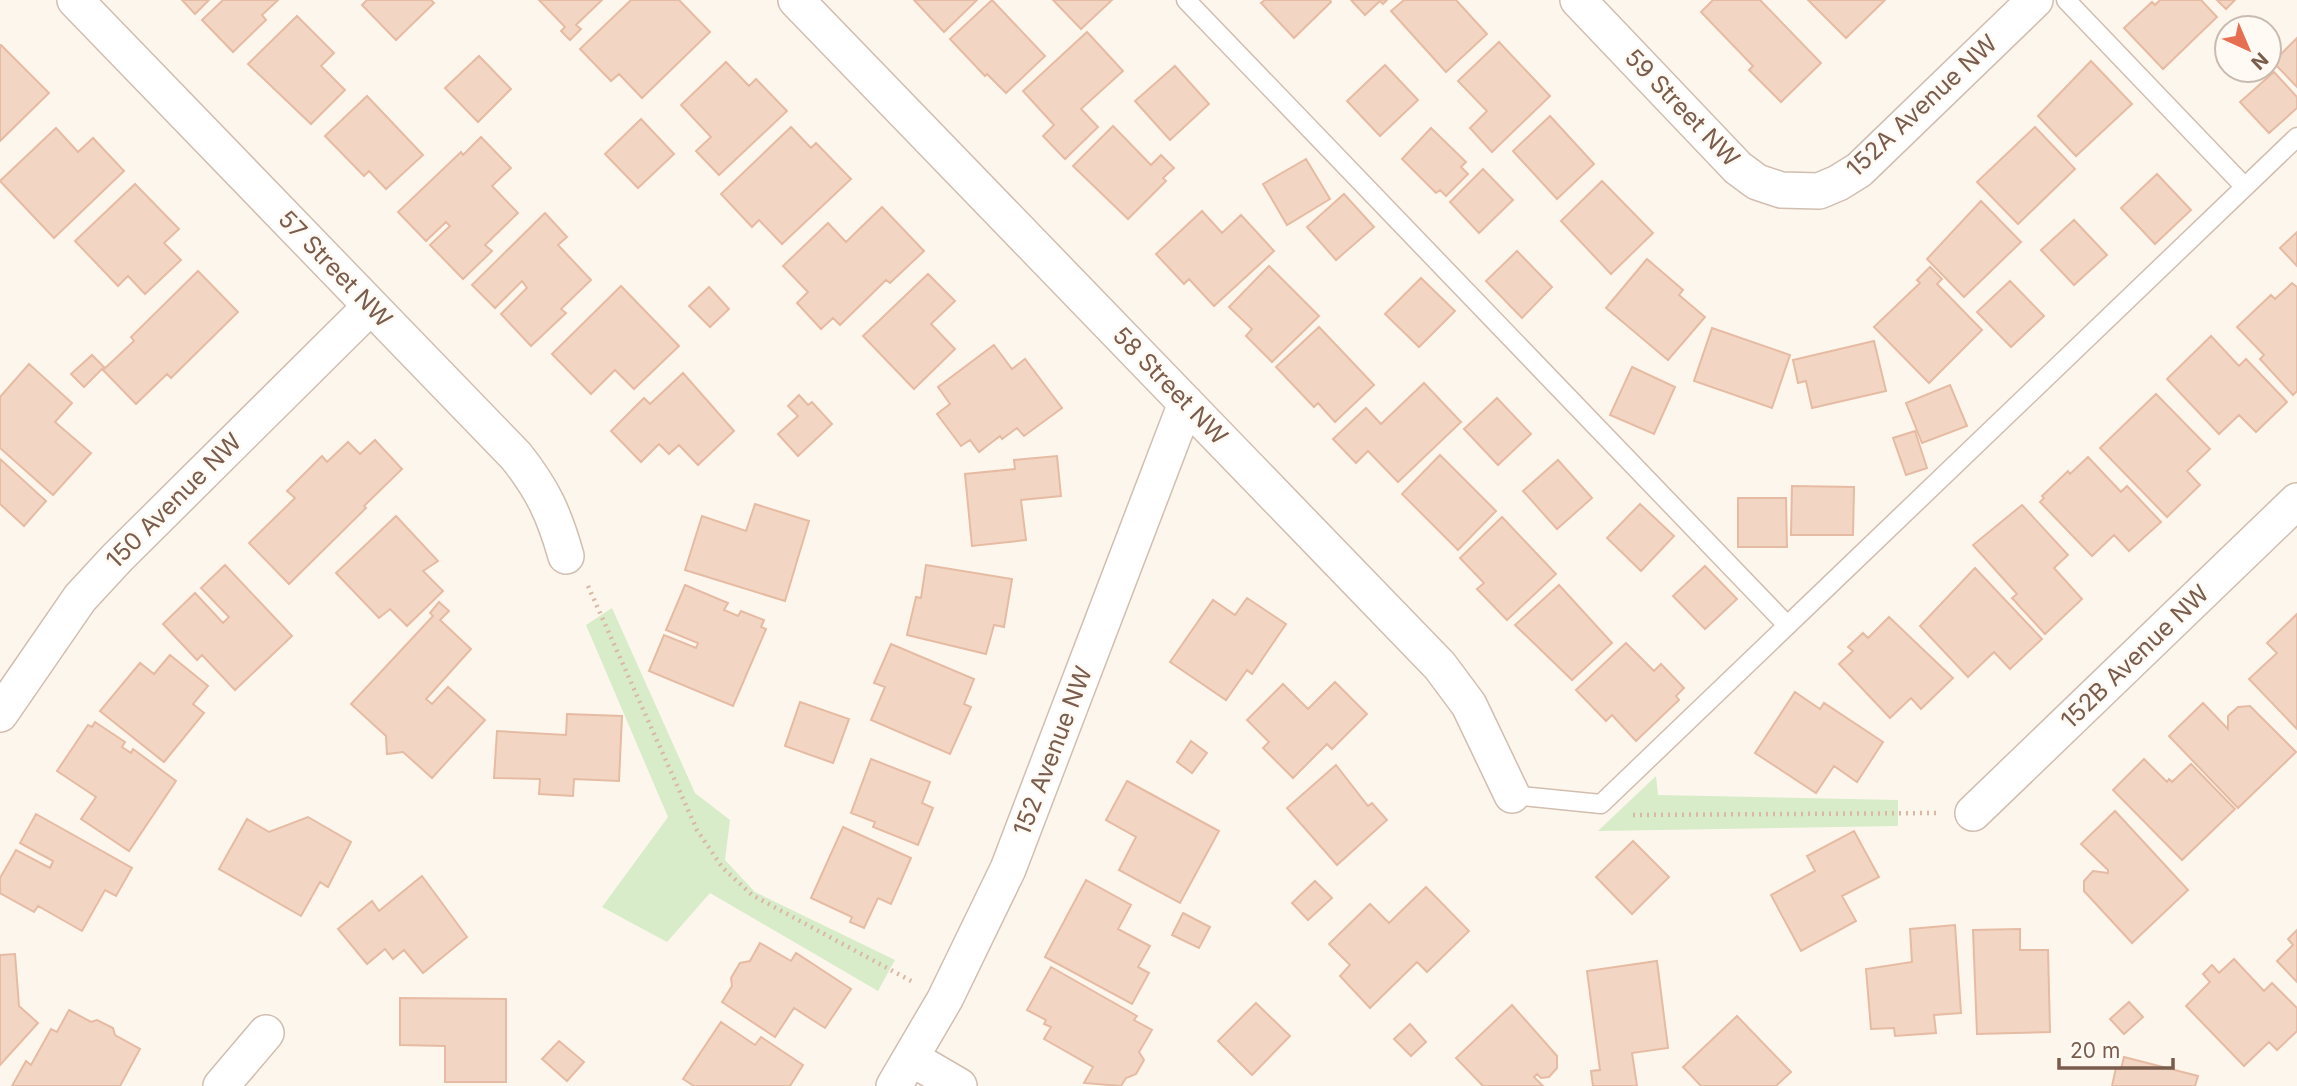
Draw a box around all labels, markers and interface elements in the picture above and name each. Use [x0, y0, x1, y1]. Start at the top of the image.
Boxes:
north arrow [2213, 14, 2283, 84]
street label: 152A Avenue NW [1840, 28, 2003, 183]
street label: 59 Street NW [1619, 43, 1746, 173]
text: N [2246, 48, 2273, 74]
street label: 57 Street NW [272, 204, 399, 333]
street label: 58 Street NW [1107, 321, 1234, 451]
street label: 150 Avenue NW [100, 427, 247, 574]
street label: 152B Avenue NW [2055, 579, 2215, 735]
street label: 152 Avenue NW [1007, 662, 1098, 839]
scale bar [2059, 1026, 2173, 1070]
text: 20 m [2070, 1038, 2120, 1063]

